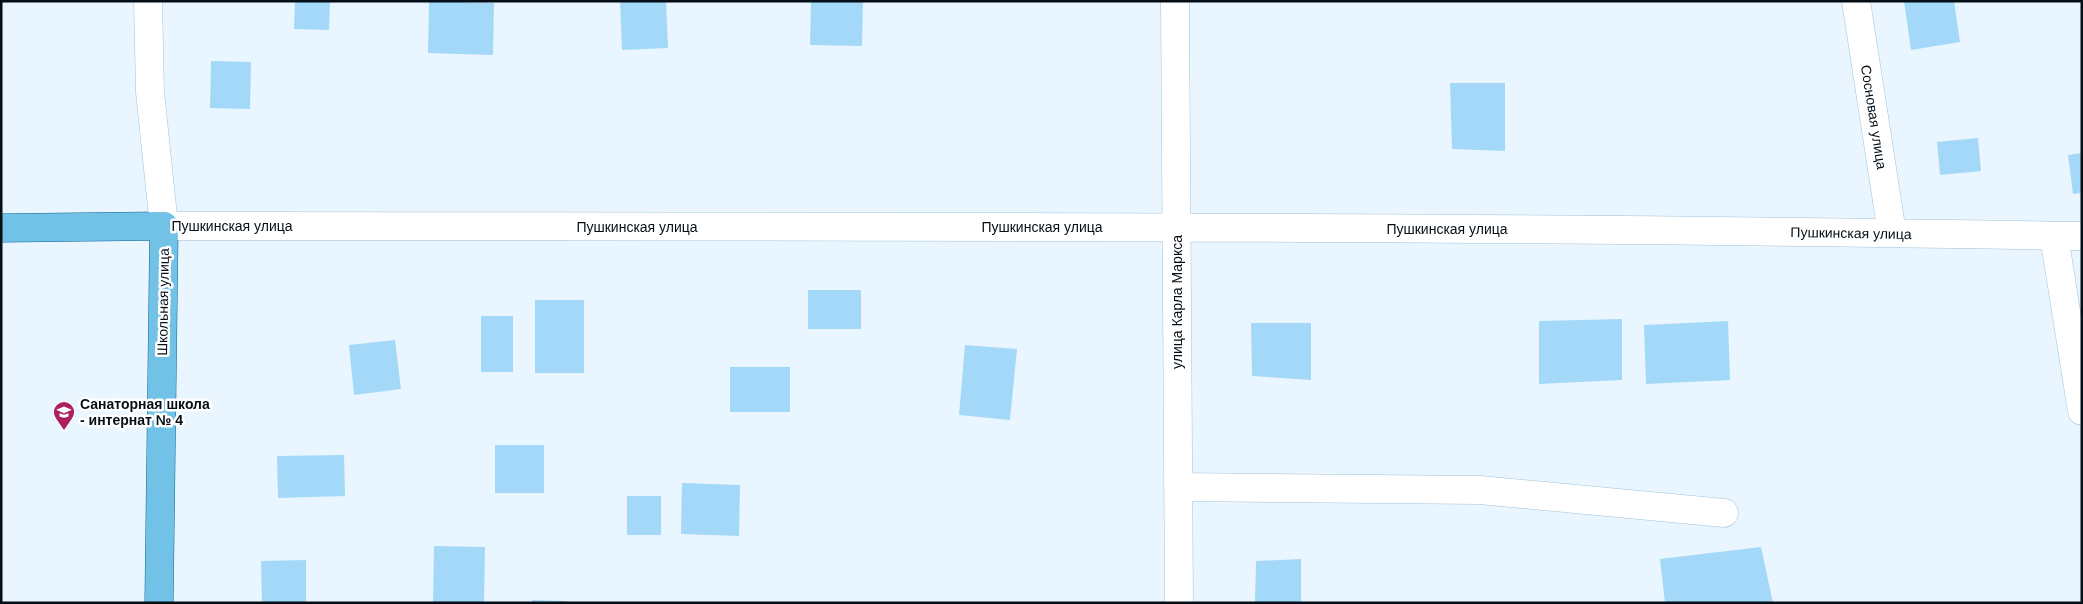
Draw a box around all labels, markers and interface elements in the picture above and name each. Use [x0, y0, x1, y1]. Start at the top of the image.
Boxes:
street label: Сосновая улица [1858, 64, 1890, 171]
street label: Пушкинская улица [171, 218, 293, 234]
street label: Пушкинская улица [576, 219, 698, 235]
street label: Пушкинская улица [981, 219, 1103, 235]
street label: Пушкинская улица [1386, 221, 1508, 237]
street label: Пушкинская улица [1790, 224, 1912, 242]
street label: улица Карла Маркса [1169, 235, 1185, 369]
street label: Школьная улица [154, 248, 172, 356]
place label: Санаторная школа - интернат № 4 [80, 396, 210, 428]
school or university icon: Санаторная школа - интернат № 4 [52, 400, 76, 431]

